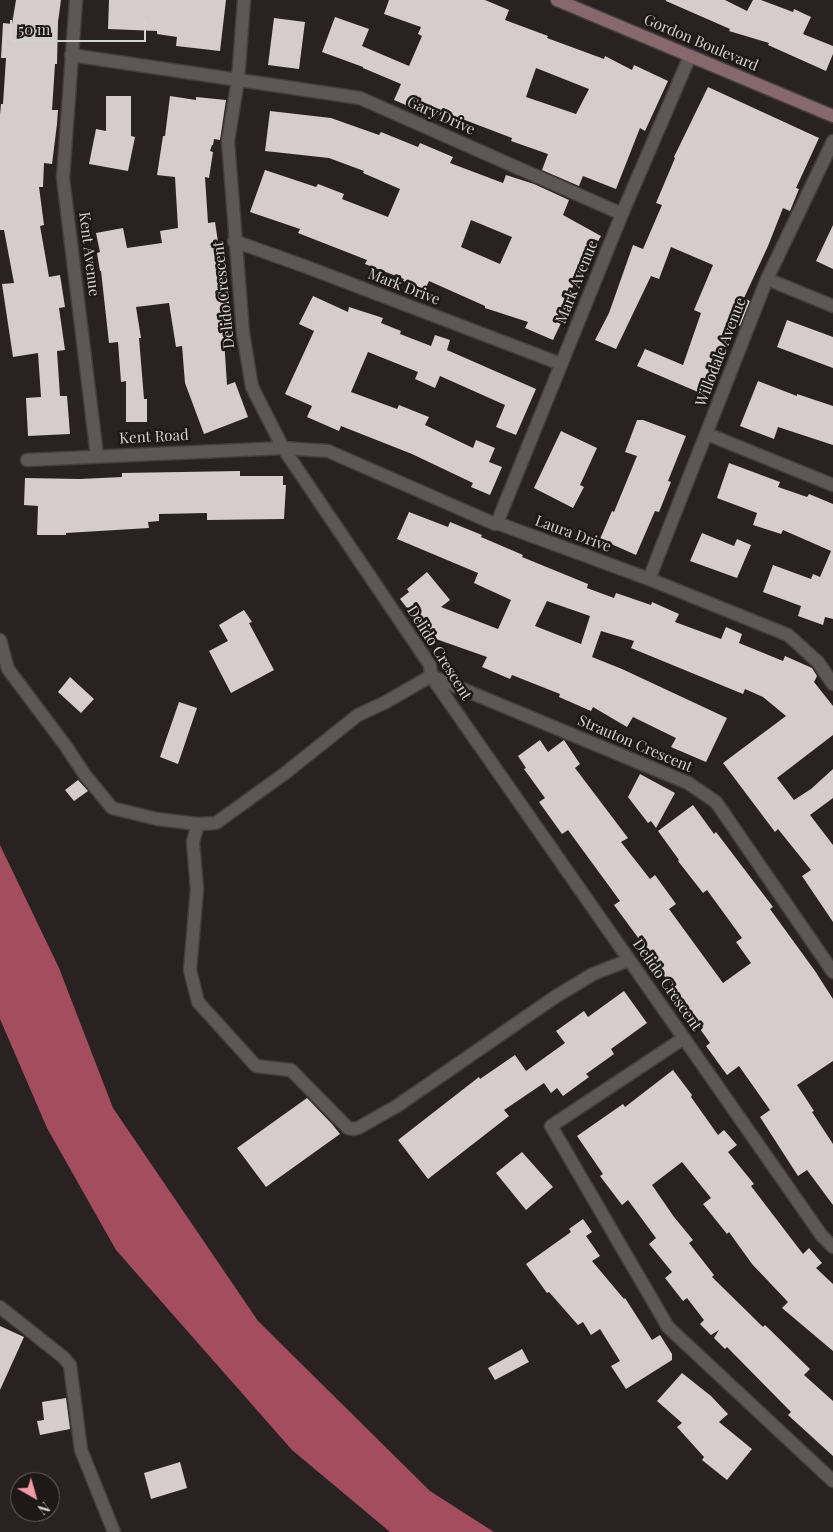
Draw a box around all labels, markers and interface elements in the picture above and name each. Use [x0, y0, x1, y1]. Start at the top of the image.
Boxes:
scale bar [12, 10, 149, 42]
street label: Gordon Boulevard [641, 11, 761, 75]
text: 50 m [18, 19, 50, 39]
street label: Gary Drive [404, 93, 478, 139]
street label: Kent Avenue [75, 211, 103, 297]
street label: Mark Avenue [552, 238, 602, 326]
street label: Delido Crescent [209, 240, 239, 350]
street label: Mark Drive [366, 265, 442, 309]
street label: Willodale Avenue [692, 295, 750, 409]
street label: Kent Road [119, 426, 189, 448]
street label: Laura Drive [533, 512, 613, 556]
street label: Delido Crescent [403, 602, 475, 704]
street label: Strauton Crescent [575, 712, 695, 776]
street label: Delido Crescent [629, 936, 705, 1034]
north arrow [10, 1472, 60, 1522]
text: N [34, 1498, 54, 1519]

